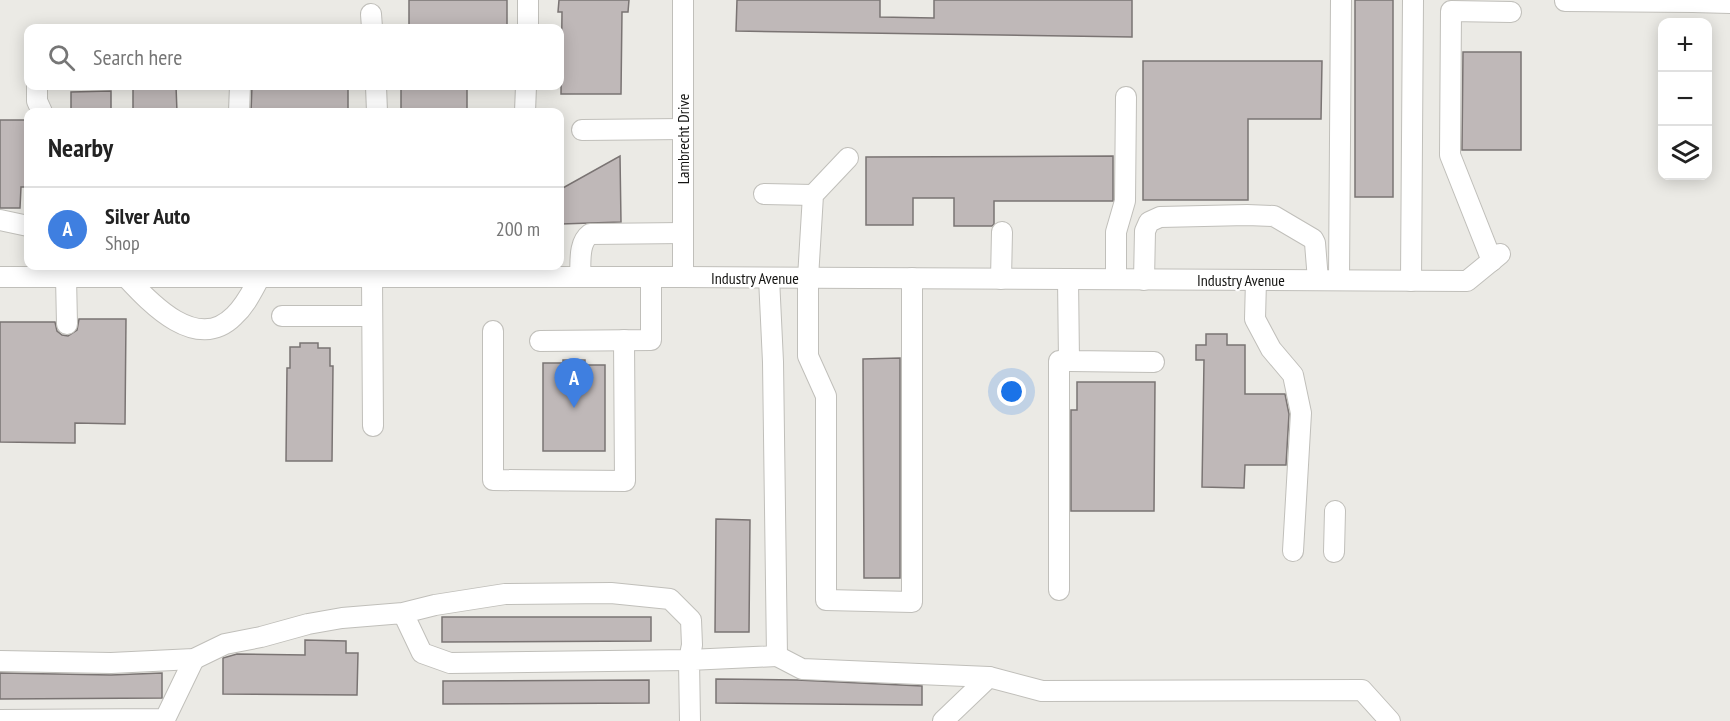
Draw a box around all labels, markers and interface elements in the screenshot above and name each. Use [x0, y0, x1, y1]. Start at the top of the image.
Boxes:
map controls [1658, 18, 1712, 180]
button: + [1658, 18, 1712, 72]
search box [24, 24, 564, 90]
icon: search [45, 41, 78, 74]
text: Search here [93, 43, 182, 71]
button: − [1658, 72, 1712, 126]
street label: Lambrecht Drive [673, 94, 693, 184]
button: layers [1658, 126, 1712, 180]
text: Nearby [48, 131, 113, 164]
text: Silver Auto [105, 202, 190, 230]
text: A [62, 216, 73, 242]
text: 200 m [496, 216, 540, 242]
text: Shop [105, 230, 140, 256]
street label: Industry Avenue [711, 268, 799, 288]
street label: Industry Avenue [1197, 270, 1285, 290]
pin: A [554, 358, 594, 408]
your location [997, 377, 1026, 406]

